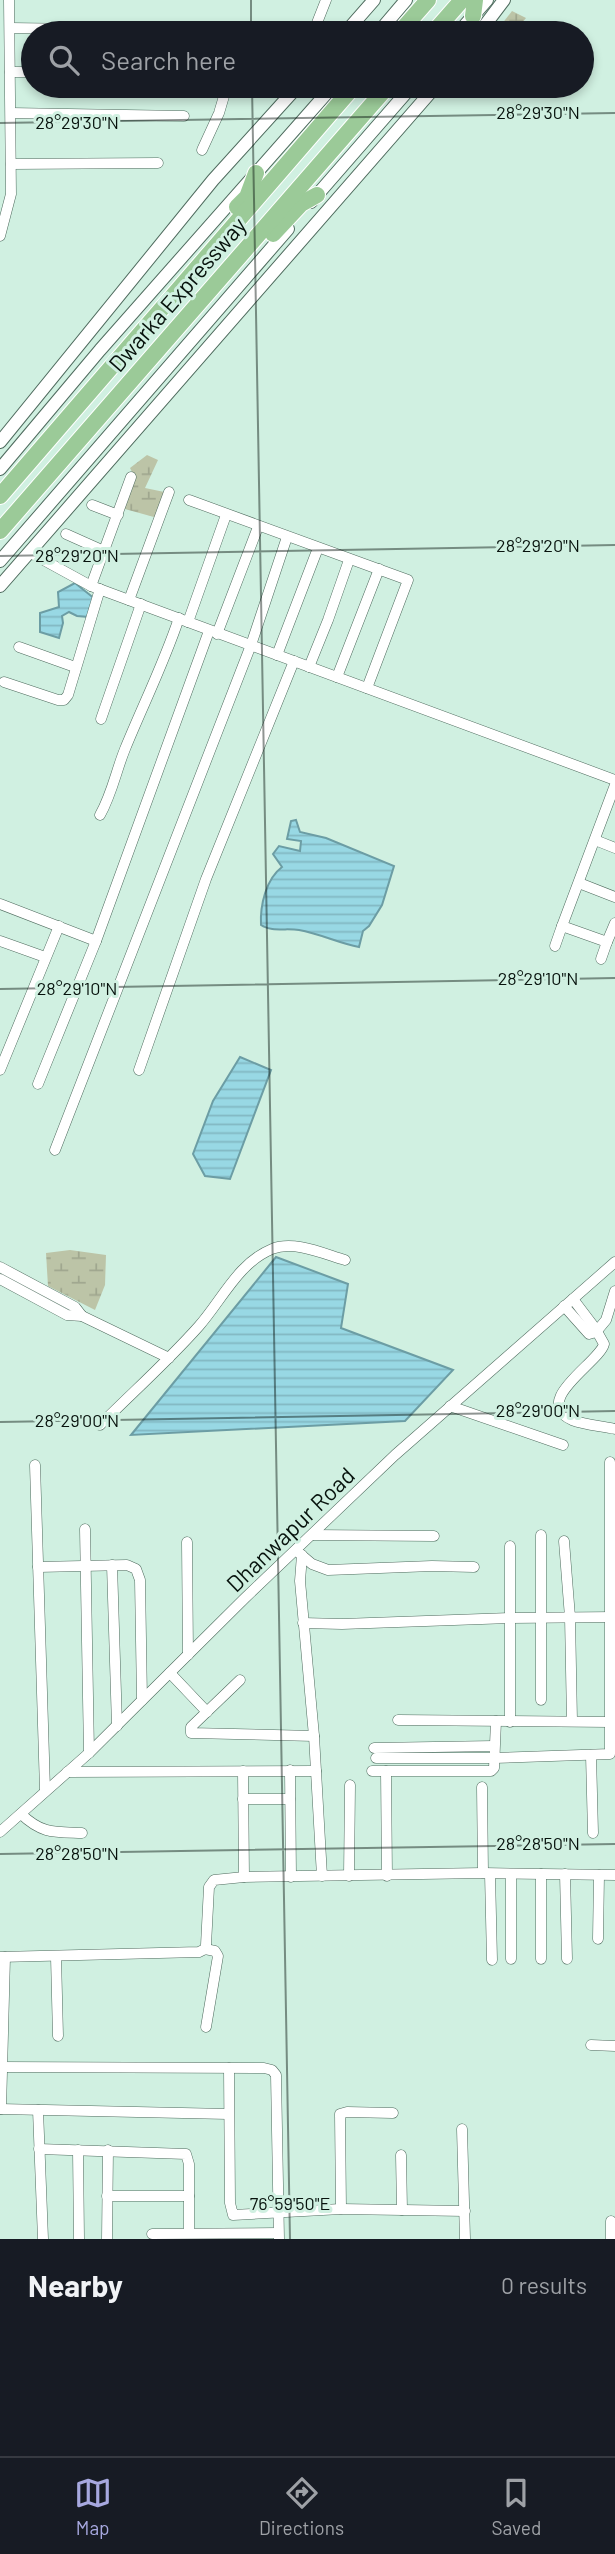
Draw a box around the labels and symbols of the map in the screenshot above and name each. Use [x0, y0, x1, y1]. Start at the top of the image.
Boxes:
text: 28°29'30"N [496, 101, 580, 123]
text: 28°29'30"N [35, 111, 119, 133]
street label: Dwarka Expressway [102, 211, 252, 377]
text: 28°29'20"N [496, 534, 580, 556]
text: 28°29'20"N [35, 544, 119, 566]
text: 28°29'10"N [498, 967, 578, 989]
text: 28°29'10"N [37, 977, 117, 999]
text: 28°29'00"N [496, 1399, 580, 1421]
text: 28°29'00"N [35, 1409, 119, 1431]
street label: Dhanwapur Road [220, 1461, 360, 1597]
text: 28°28'50"N [496, 1832, 580, 1854]
text: 28°28'50"N [35, 1842, 119, 1864]
text: 76°59'50"E [250, 2192, 330, 2214]

